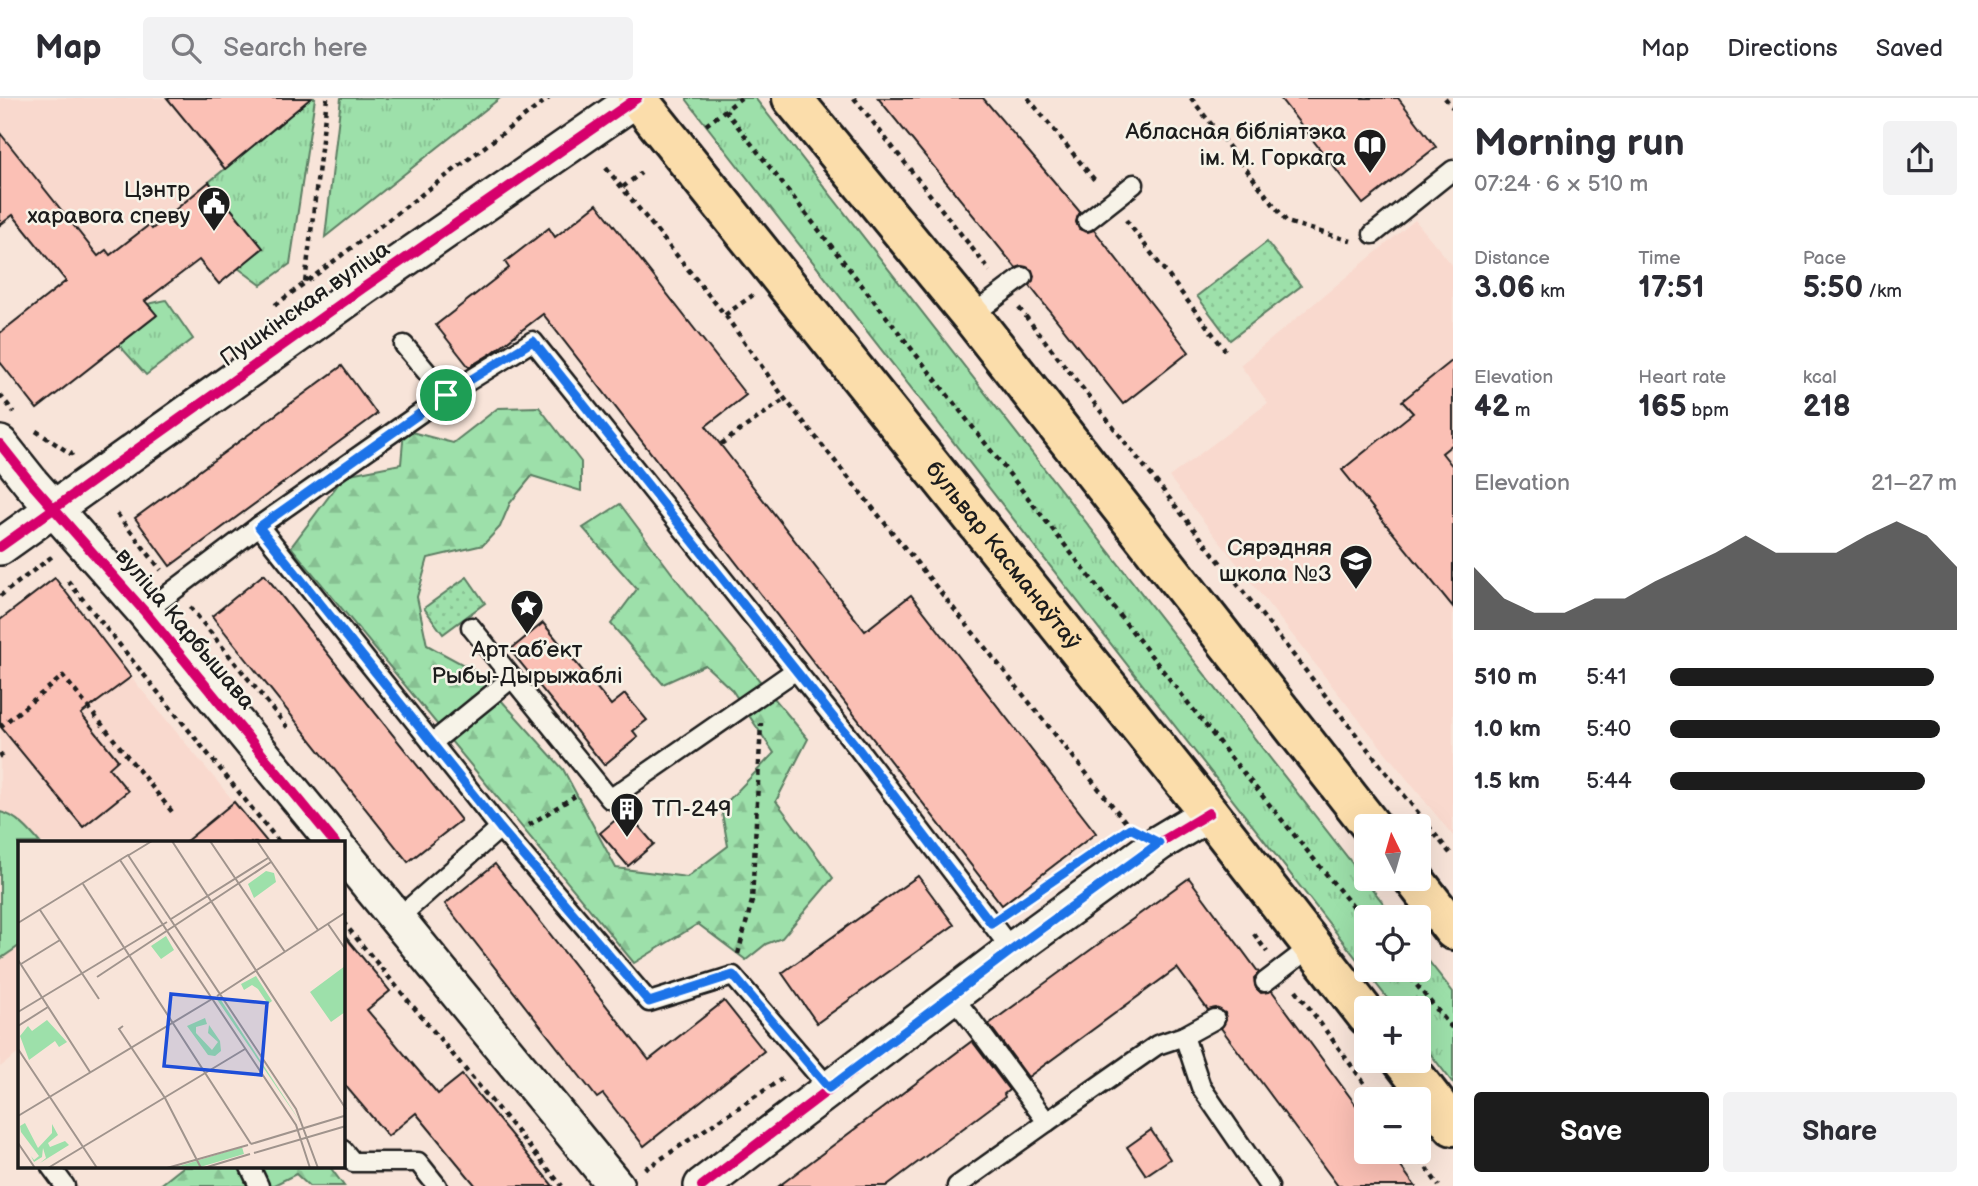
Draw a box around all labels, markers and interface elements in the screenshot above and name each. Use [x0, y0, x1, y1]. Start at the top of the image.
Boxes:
search box [143, 17, 633, 80]
text: Map [35, 28, 101, 68]
icon: search [167, 29, 205, 67]
text: Search here [223, 33, 367, 64]
text: Map [1641, 34, 1689, 63]
text: Directions [1727, 34, 1838, 63]
text: Saved [1876, 34, 1943, 63]
place label: Абласная бібліятэка ім. М. Горкага [1125, 118, 1346, 172]
text: Morning run [1474, 121, 1685, 166]
button: share [1883, 121, 1957, 195]
library icon: Абласная бібліятэка ім. М. Горкага [1351, 126, 1389, 175]
text: 07:24 · 6 × 510 m [1474, 170, 1648, 198]
place label: Цэнтр харавога спеву [27, 176, 190, 230]
public building icon: Цэнтр харавога спеву [195, 184, 233, 233]
street label: Пушкінская вуліца [215, 235, 396, 373]
text: Distance [1474, 247, 1550, 270]
text: Time [1638, 247, 1680, 270]
text: Pace [1803, 247, 1846, 270]
text: 3.06 [1474, 270, 1535, 306]
text: 17:51 [1638, 270, 1705, 306]
text: 5:50 [1803, 270, 1863, 306]
text: km [1535, 280, 1565, 303]
text: /km [1863, 280, 1902, 303]
pin [416, 365, 476, 425]
text: Elevation [1474, 366, 1553, 389]
text: Heart rate [1638, 366, 1726, 389]
text: kcal [1803, 366, 1837, 389]
icon: arrive [427, 376, 465, 414]
text: 42 [1474, 389, 1510, 425]
text: 165 [1638, 389, 1686, 425]
text: 218 [1803, 389, 1851, 425]
text: m [1510, 399, 1530, 422]
text: bpm [1686, 399, 1729, 422]
street label: бульвар Касманаўтаў [919, 456, 1087, 655]
text: Elevation [1474, 469, 1570, 497]
text: 21–27 m [1871, 469, 1957, 497]
place label: Сярэдняя школа №3 [1219, 534, 1332, 588]
school or university icon: Сярэдняя школа №3 [1337, 542, 1375, 591]
street label: вуліца Карбышава [109, 543, 261, 716]
place icon: Арт-абʼект Рыбы-Дырыжаблі [508, 587, 546, 636]
place label: Арт-абʼект Рыбы-Дырыжаблі [431, 636, 623, 690]
text: 510 m [1474, 663, 1537, 691]
text: 5:41 [1586, 663, 1627, 691]
text: 1.0 km [1474, 715, 1541, 743]
text: 5:40 [1586, 715, 1631, 743]
text: 1.5 km [1474, 767, 1540, 795]
text: 5:44 [1586, 767, 1632, 795]
building icon: ТП-249 [608, 790, 646, 839]
place label: ТП-249 [652, 795, 732, 823]
north arrow [1354, 814, 1432, 891]
map controls [1354, 814, 1431, 1164]
inset map [18, 841, 345, 1168]
button: locate [1354, 905, 1431, 982]
button: + [1354, 996, 1431, 1073]
button: − [1354, 1087, 1431, 1164]
button: Save [1474, 1092, 1709, 1172]
button: Share [1723, 1092, 1957, 1172]

